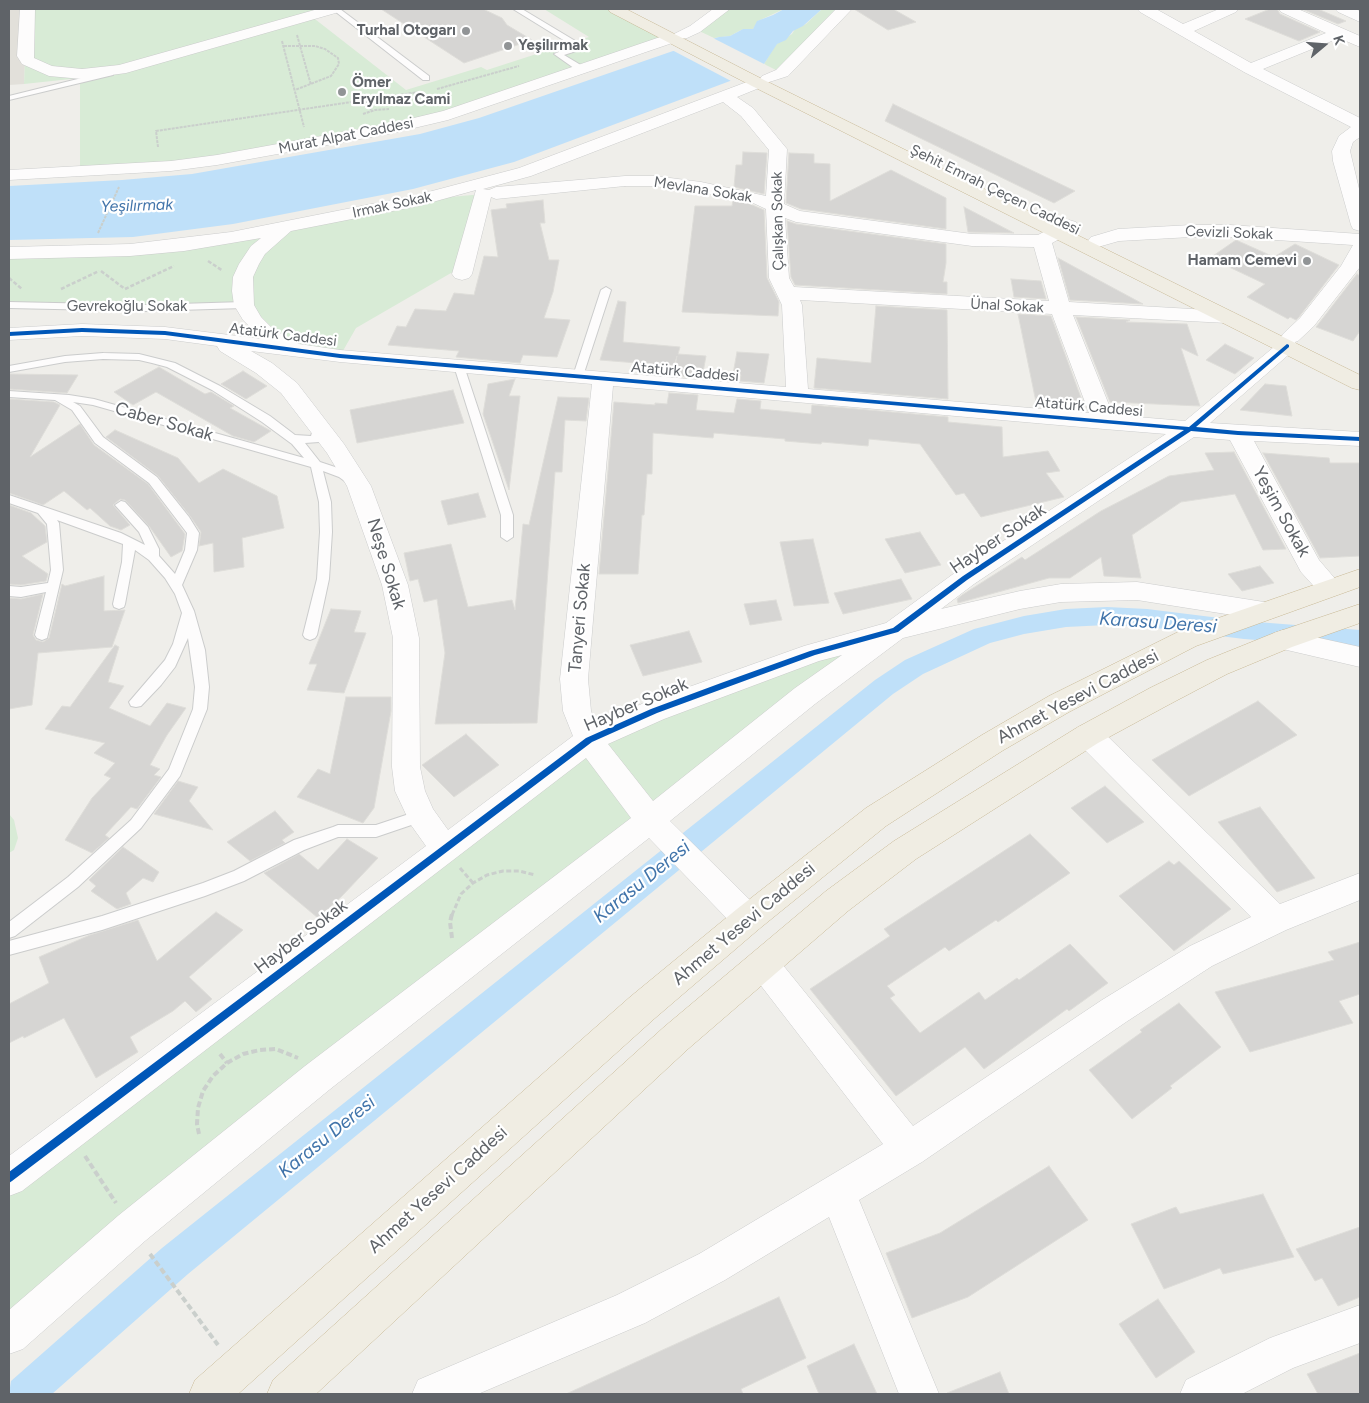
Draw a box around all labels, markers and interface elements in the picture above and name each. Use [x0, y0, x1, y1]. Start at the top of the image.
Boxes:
north arrow [1299, 20, 1349, 70]
place label: Turhal Otogarı [357, 22, 456, 40]
marker: Turhal Otogarı [460, 25, 472, 37]
text: K [1329, 33, 1348, 47]
place label: Yeşilırmak [518, 37, 588, 55]
marker: Yeşilırmak [502, 40, 514, 52]
place label: Ömer Eryılmaz Cami [352, 74, 450, 109]
marker: Ömer Eryılmaz Cami [336, 86, 348, 98]
street label: Murat Alpat Caddesi [277, 114, 415, 158]
street label: Şehit Emrah Çeçen Caddesi [907, 141, 1083, 239]
street label: Çalışkan Sokak [768, 171, 788, 271]
street label: Mevlana Sokak [653, 173, 753, 207]
street label: Irmak Sokak [351, 188, 433, 222]
water label: Yeşilırmak [101, 195, 173, 217]
street label: Cevizli Sokak [1185, 222, 1273, 244]
place label: Hamam Cemevi [1188, 252, 1297, 270]
marker: Hamam Cemevi [1301, 255, 1313, 267]
street label: Ünal Sokak [970, 295, 1044, 317]
street label: Gevrekoğlu Sokak [67, 298, 187, 316]
street label: Atatürk Caddesi [228, 319, 338, 351]
street label: Atatürk Caddesi [630, 358, 740, 386]
street label: Atatürk Caddesi [1034, 393, 1144, 421]
street label: Caber Sokak [112, 398, 216, 446]
street label: Yeşim Sokak [1247, 463, 1315, 561]
street label: Hayber Sokak [946, 499, 1050, 579]
street label: Neşe Sokak [362, 516, 410, 612]
street label: Tanyeri Sokak [564, 562, 596, 674]
water label: Karasu Deresi [1098, 608, 1218, 638]
street label: Ahmet Yesevi Caddesi [994, 645, 1162, 749]
street label: Hayber Sokak [581, 673, 691, 737]
water label: Karasu Deresi [589, 836, 695, 928]
street label: Ahmet Yesevi Caddesi [668, 858, 820, 990]
street label: Hayber Sokak [250, 895, 352, 979]
water label: Karasu Deresi [274, 1091, 380, 1183]
street label: Ahmet Yesevi Caddesi [364, 1122, 512, 1258]

